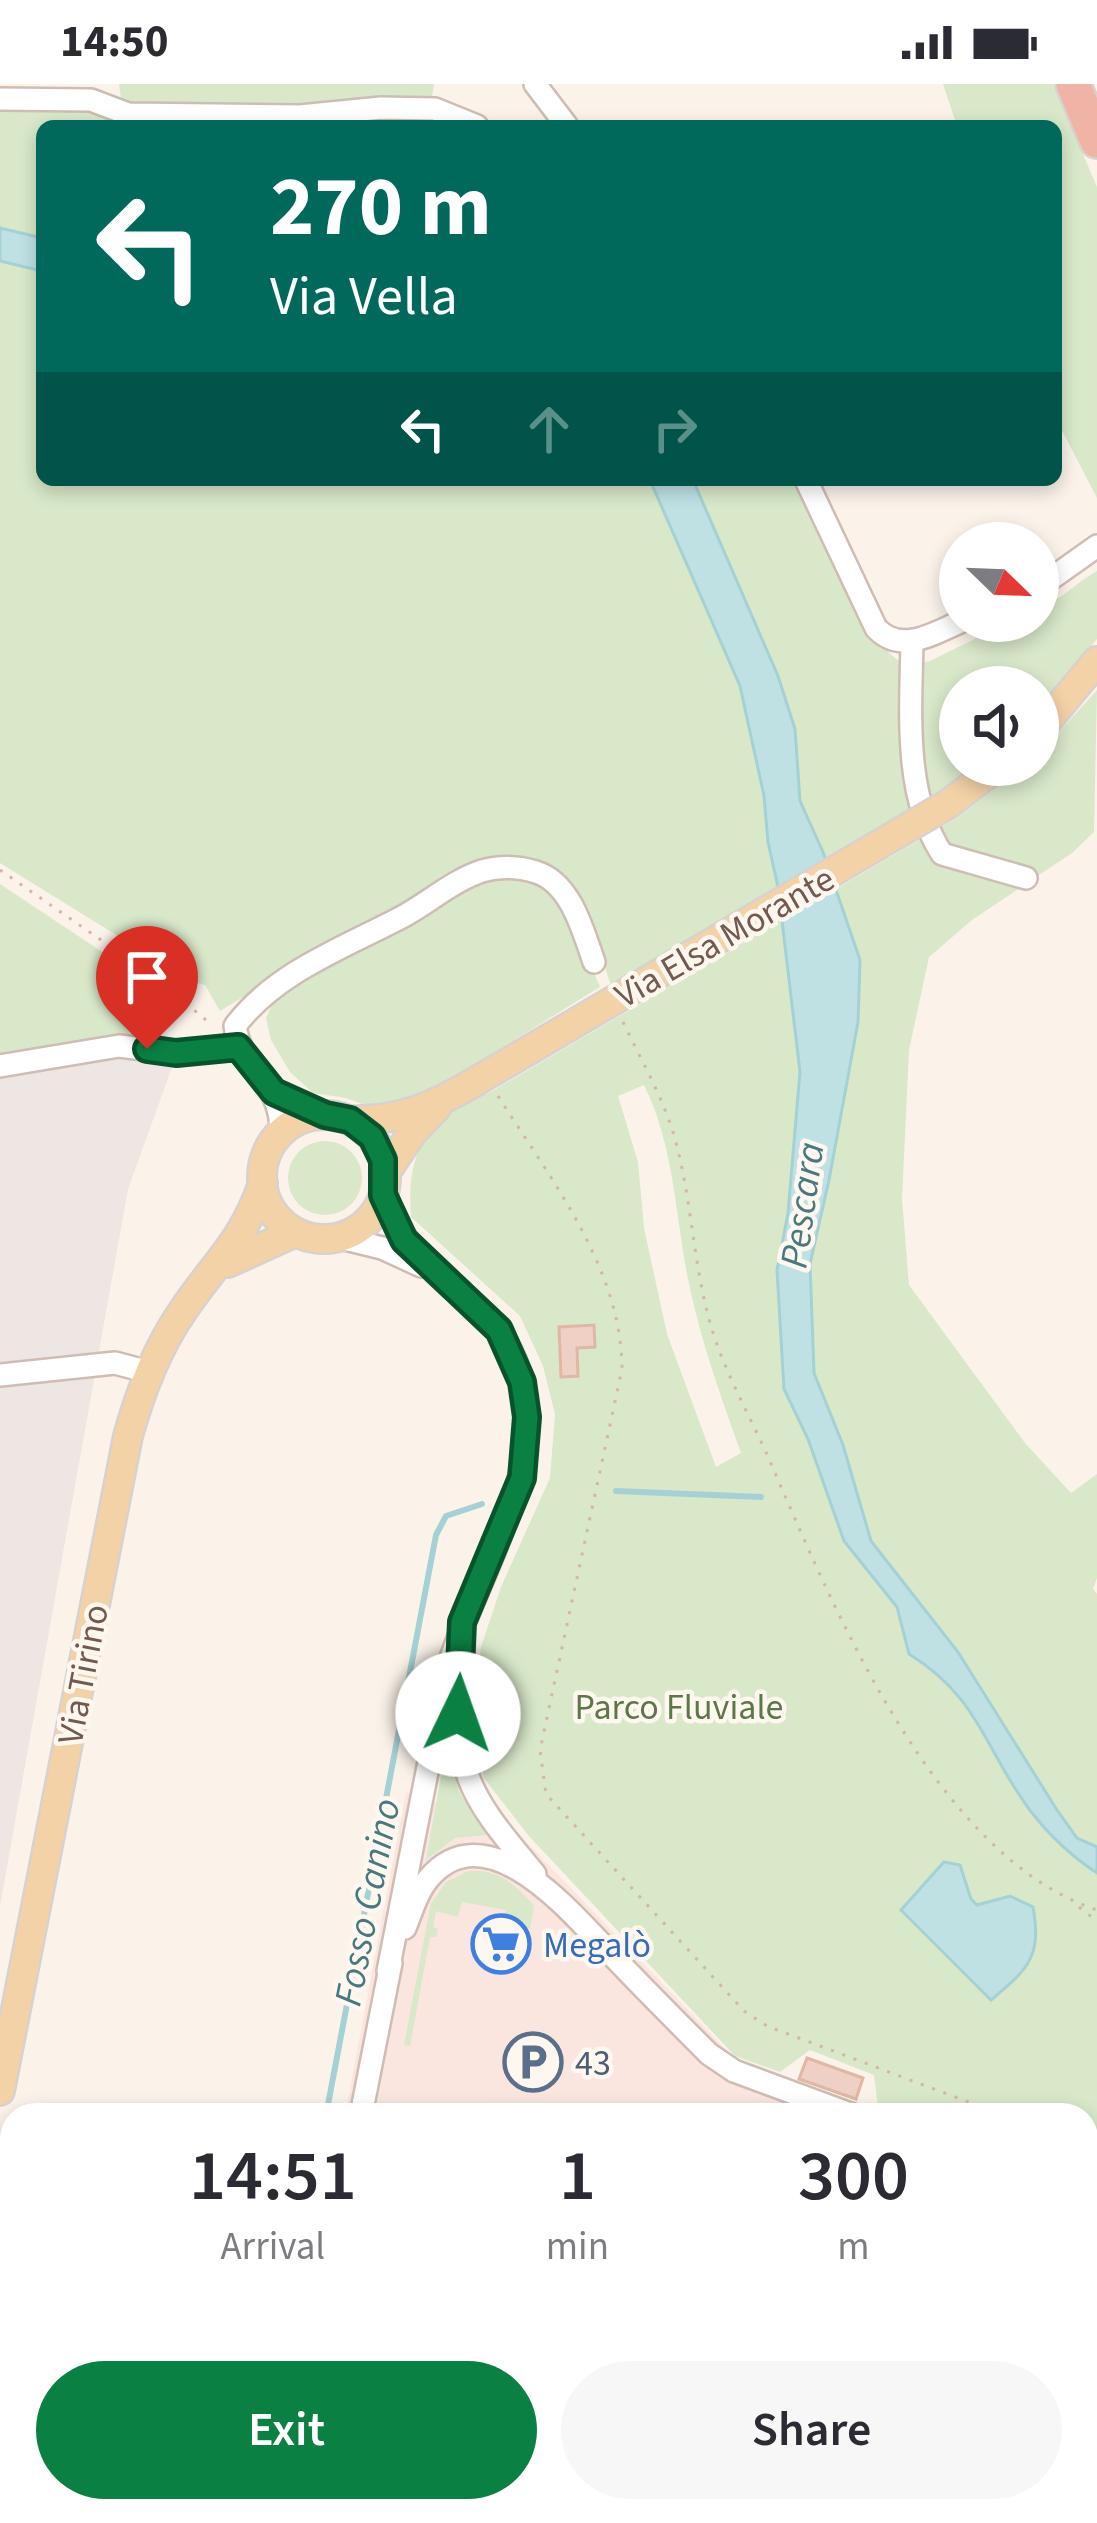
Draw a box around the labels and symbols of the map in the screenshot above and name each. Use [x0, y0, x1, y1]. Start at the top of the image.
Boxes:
north arrow [939, 522, 1059, 642]
street label: Via Elsa Morante [605, 854, 844, 1021]
pin [96, 926, 198, 1049]
water label: Pescara [766, 1139, 840, 1272]
street label: Via Tirino [45, 1600, 122, 1749]
position arrow [395, 1651, 521, 1777]
park label: Parco Fluviale [575, 1682, 783, 1733]
water label: Fosso Canino [320, 1794, 415, 2011]
supermarket icon: Megalò [470, 1913, 532, 1975]
place label: Megalò [543, 1920, 651, 1971]
parking icon: 43 [502, 2031, 564, 2093]
place label: 43 [575, 2038, 611, 2089]

